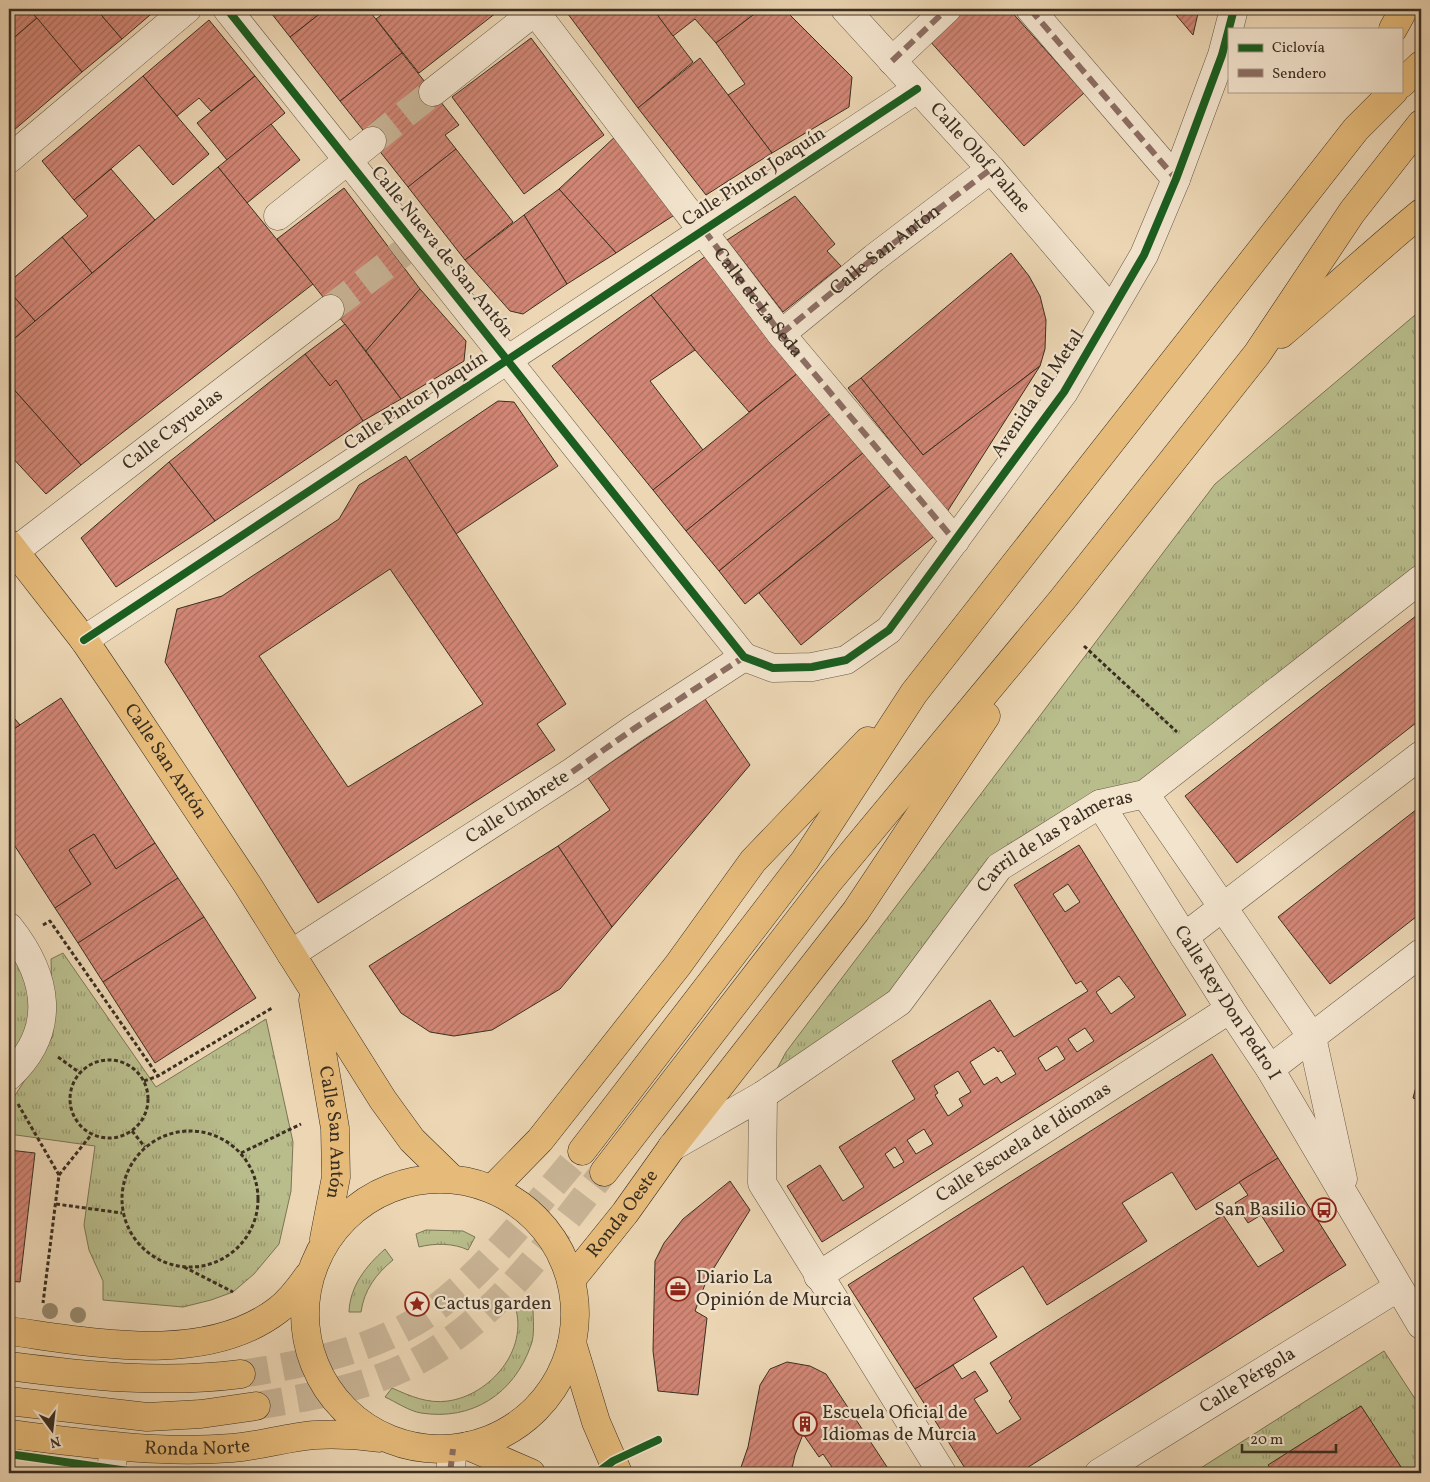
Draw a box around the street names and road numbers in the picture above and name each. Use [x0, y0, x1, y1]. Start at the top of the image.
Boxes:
street label: Calle Olof Palme [924, 97, 1036, 219]
street label: Calle Pintor Joaquín [677, 121, 831, 233]
street label: Calle Nueva de San Antón [364, 161, 520, 343]
street label: Calle San Antón [825, 199, 946, 302]
street label: Calle de La Seda [707, 242, 809, 364]
street label: Avenida del Metal [985, 325, 1091, 463]
street label: Calle Pintor Joaquín [339, 345, 493, 457]
street label: Calle Cayuelas [117, 383, 229, 477]
street label: Calle San Antón [118, 698, 213, 824]
street label: Calle Umbrete [461, 764, 574, 850]
street label: Carril de las Palmeras [971, 784, 1135, 898]
street label: Calle Rey Don Pedro I [1167, 921, 1287, 1085]
street label: Calle San Antón [312, 1064, 349, 1201]
street label: Calle Escuela de Idiomas [931, 1076, 1116, 1209]
street label: Ronda Oeste [581, 1165, 665, 1263]
street label: Calle Pérgola [1195, 1341, 1301, 1420]
street label: Ronda Norte [144, 1433, 252, 1463]

